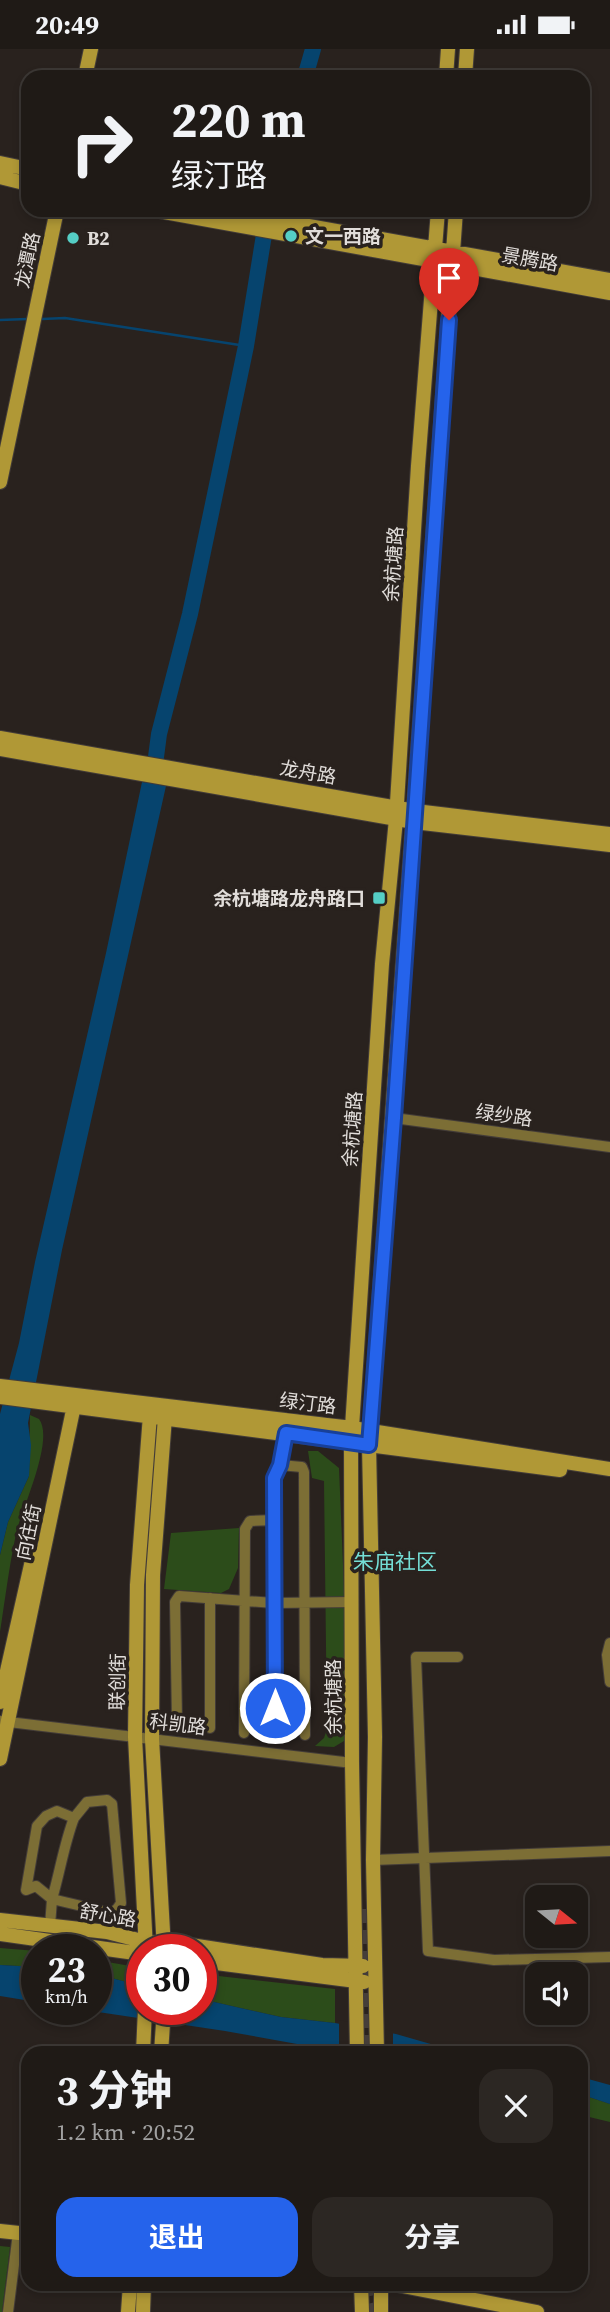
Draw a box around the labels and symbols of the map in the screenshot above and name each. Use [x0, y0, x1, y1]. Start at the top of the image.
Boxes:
place label: 文一西路 [305, 223, 381, 249]
place label: B2 [87, 225, 110, 251]
marker: 文一西路 [283, 228, 299, 244]
street label: 龙潭路 [8, 229, 46, 291]
marker: B2 [65, 230, 81, 246]
street label: 景腾路 [500, 241, 560, 277]
pin [419, 248, 479, 320]
street label: 余杭塘路 [377, 525, 409, 603]
street label: 龙舟路 [278, 754, 338, 790]
place label: 余杭塘路龙舟路口 [213, 885, 365, 911]
marker: 余杭塘路龙舟路口 [371, 890, 387, 906]
street label: 余杭塘路 [336, 1090, 368, 1168]
street label: 绿纱路 [474, 1098, 534, 1132]
street label: 绿汀路 [278, 1387, 338, 1419]
street label: 向往街 [9, 1501, 47, 1563]
district label: 朱庙社区 [353, 1547, 437, 1576]
street label: 联创街 [104, 1653, 130, 1711]
street label: 余杭塘路 [320, 1659, 346, 1735]
position arrow [238, 1671, 312, 1745]
street label: 科凯路 [148, 1708, 208, 1740]
north arrow [525, 1885, 588, 1948]
street label: 舒心路 [78, 1897, 138, 1933]
speed limit sign: 30 [126, 1934, 217, 2025]

